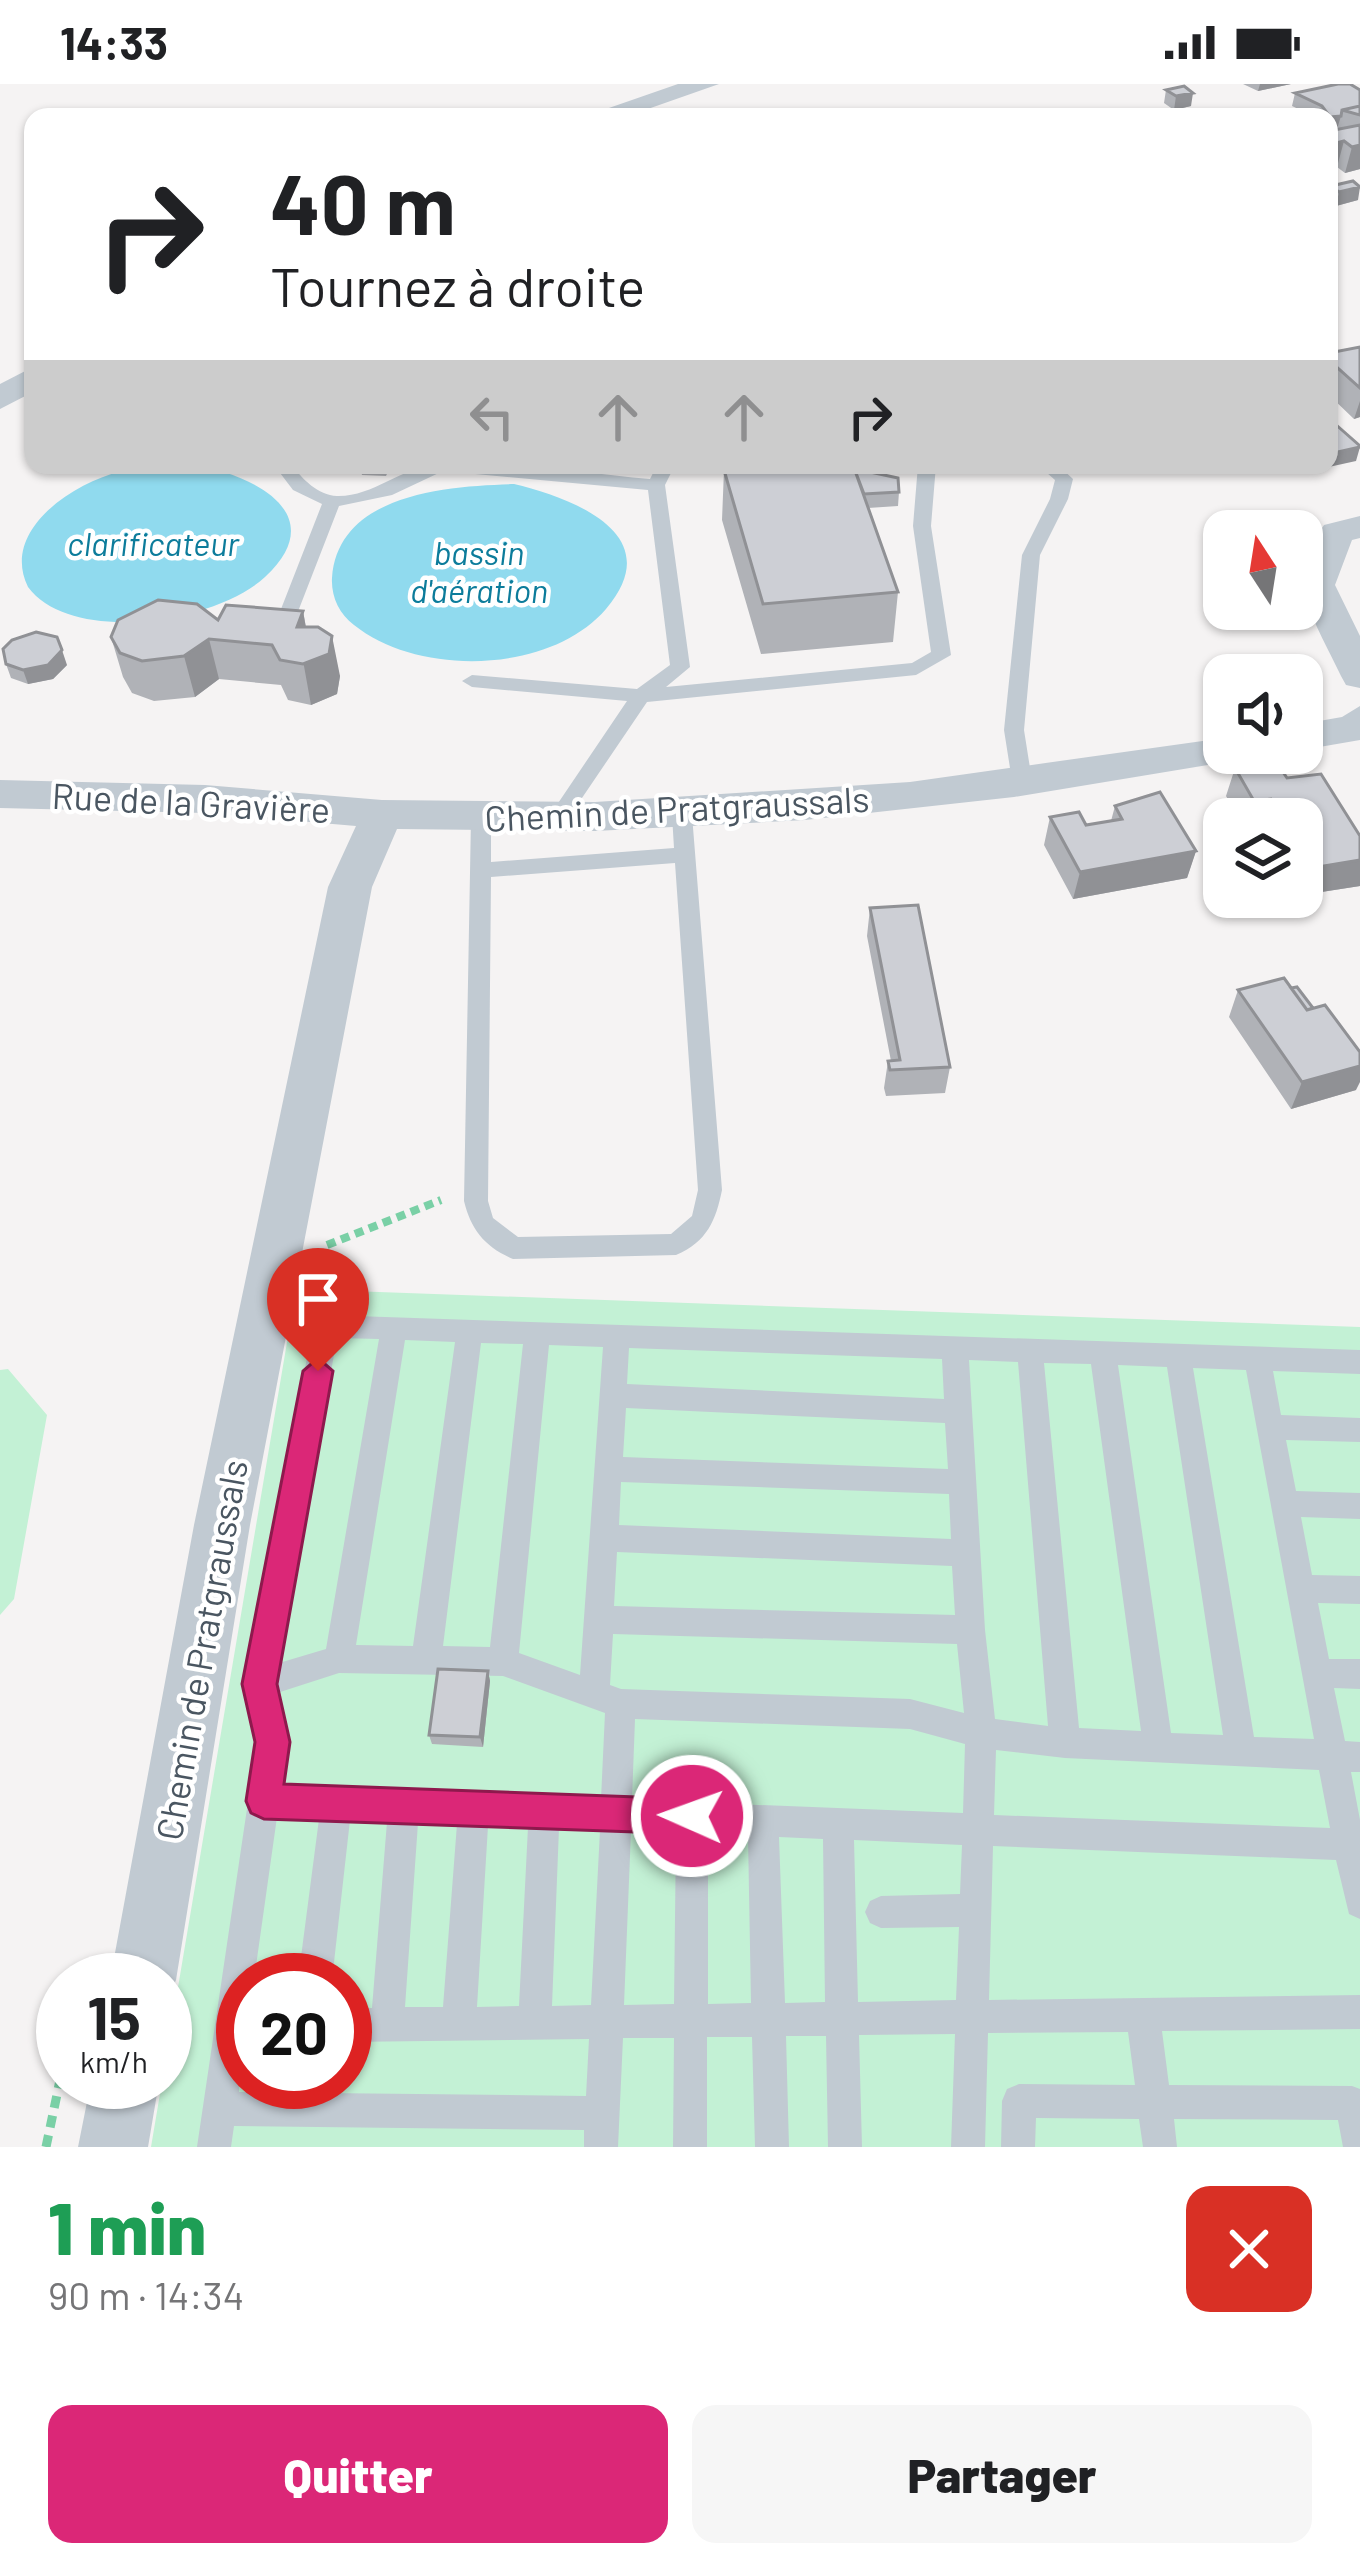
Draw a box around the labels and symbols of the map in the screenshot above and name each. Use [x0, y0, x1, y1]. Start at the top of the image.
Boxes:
north arrow [1203, 510, 1323, 630]
water label: clarificateur [67, 523, 240, 563]
water label: bassin d'aération [410, 532, 548, 610]
street label: Rue de la Gravière [51, 773, 331, 830]
street label: Chemin de Pratgraussals [483, 776, 870, 839]
pin [267, 1248, 369, 1371]
street label: Chemin de Pratgraussals [146, 1456, 255, 1843]
position arrow [629, 1753, 755, 1879]
speed limit sign: 20 [216, 1953, 372, 2109]

